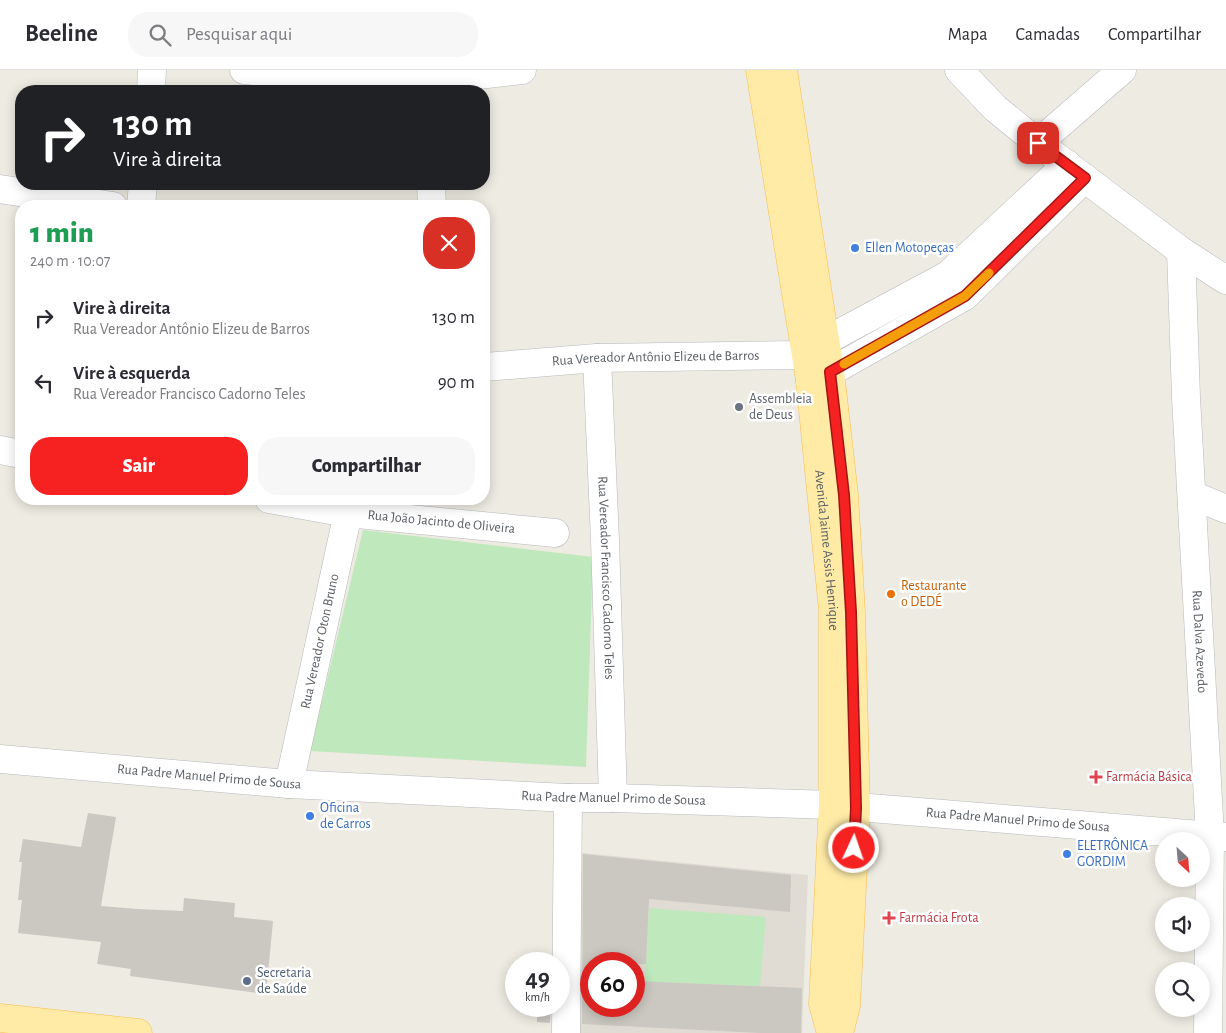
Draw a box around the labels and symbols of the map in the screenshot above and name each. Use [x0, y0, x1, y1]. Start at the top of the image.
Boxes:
pin [1017, 122, 1059, 164]
place label: Ellen Motopeças [865, 241, 954, 255]
marker: Ellen Motopeças [849, 242, 861, 254]
street label: Rua Vereador Antônio Elizeu de Barros [551, 349, 760, 369]
place label: Assembleia de Deus [749, 392, 813, 422]
marker: Assembleia de Deus [733, 401, 745, 413]
street label: Avenida Jaime Assis Henrique [812, 469, 840, 631]
street label: Rua Vereador Francisco Cadorno Teles [595, 476, 616, 680]
street label: Rua João Jacinto de Oliveira [367, 508, 516, 536]
street label: Rua Vereador Oton Bruno [299, 572, 342, 710]
place label: Restaurante o DEDÉ [901, 579, 967, 609]
marker: Restaurante o DEDÉ [885, 588, 897, 600]
street label: Rua Dalva Azevedo [1190, 590, 1209, 694]
street label: Rua Padre Manuel Primo de Sousa [117, 762, 302, 792]
place label: Farmácia Básica [1106, 770, 1193, 784]
marker: Farmácia Básica [1090, 771, 1102, 783]
street label: Rua Padre Manuel Primo de Sousa [521, 789, 707, 808]
place label: Oficina de Carros [320, 801, 371, 831]
street label: Rua Padre Manuel Primo de Sousa [925, 806, 1111, 835]
marker: Oficina de Carros [304, 810, 316, 822]
position arrow [827, 821, 879, 873]
north arrow [1155, 832, 1210, 888]
place label: ELETRÔNICA GORDIM [1077, 837, 1148, 869]
marker: ELETRÔNICA GORDIM [1061, 848, 1073, 860]
place label: Farmácia Frota [899, 911, 979, 925]
marker: Farmácia Frota [883, 912, 895, 924]
speed limit sign: 60 [580, 952, 645, 1017]
place label: Secretaria de Saúde [257, 966, 312, 996]
marker: Secretaria de Saúde [241, 975, 253, 987]

